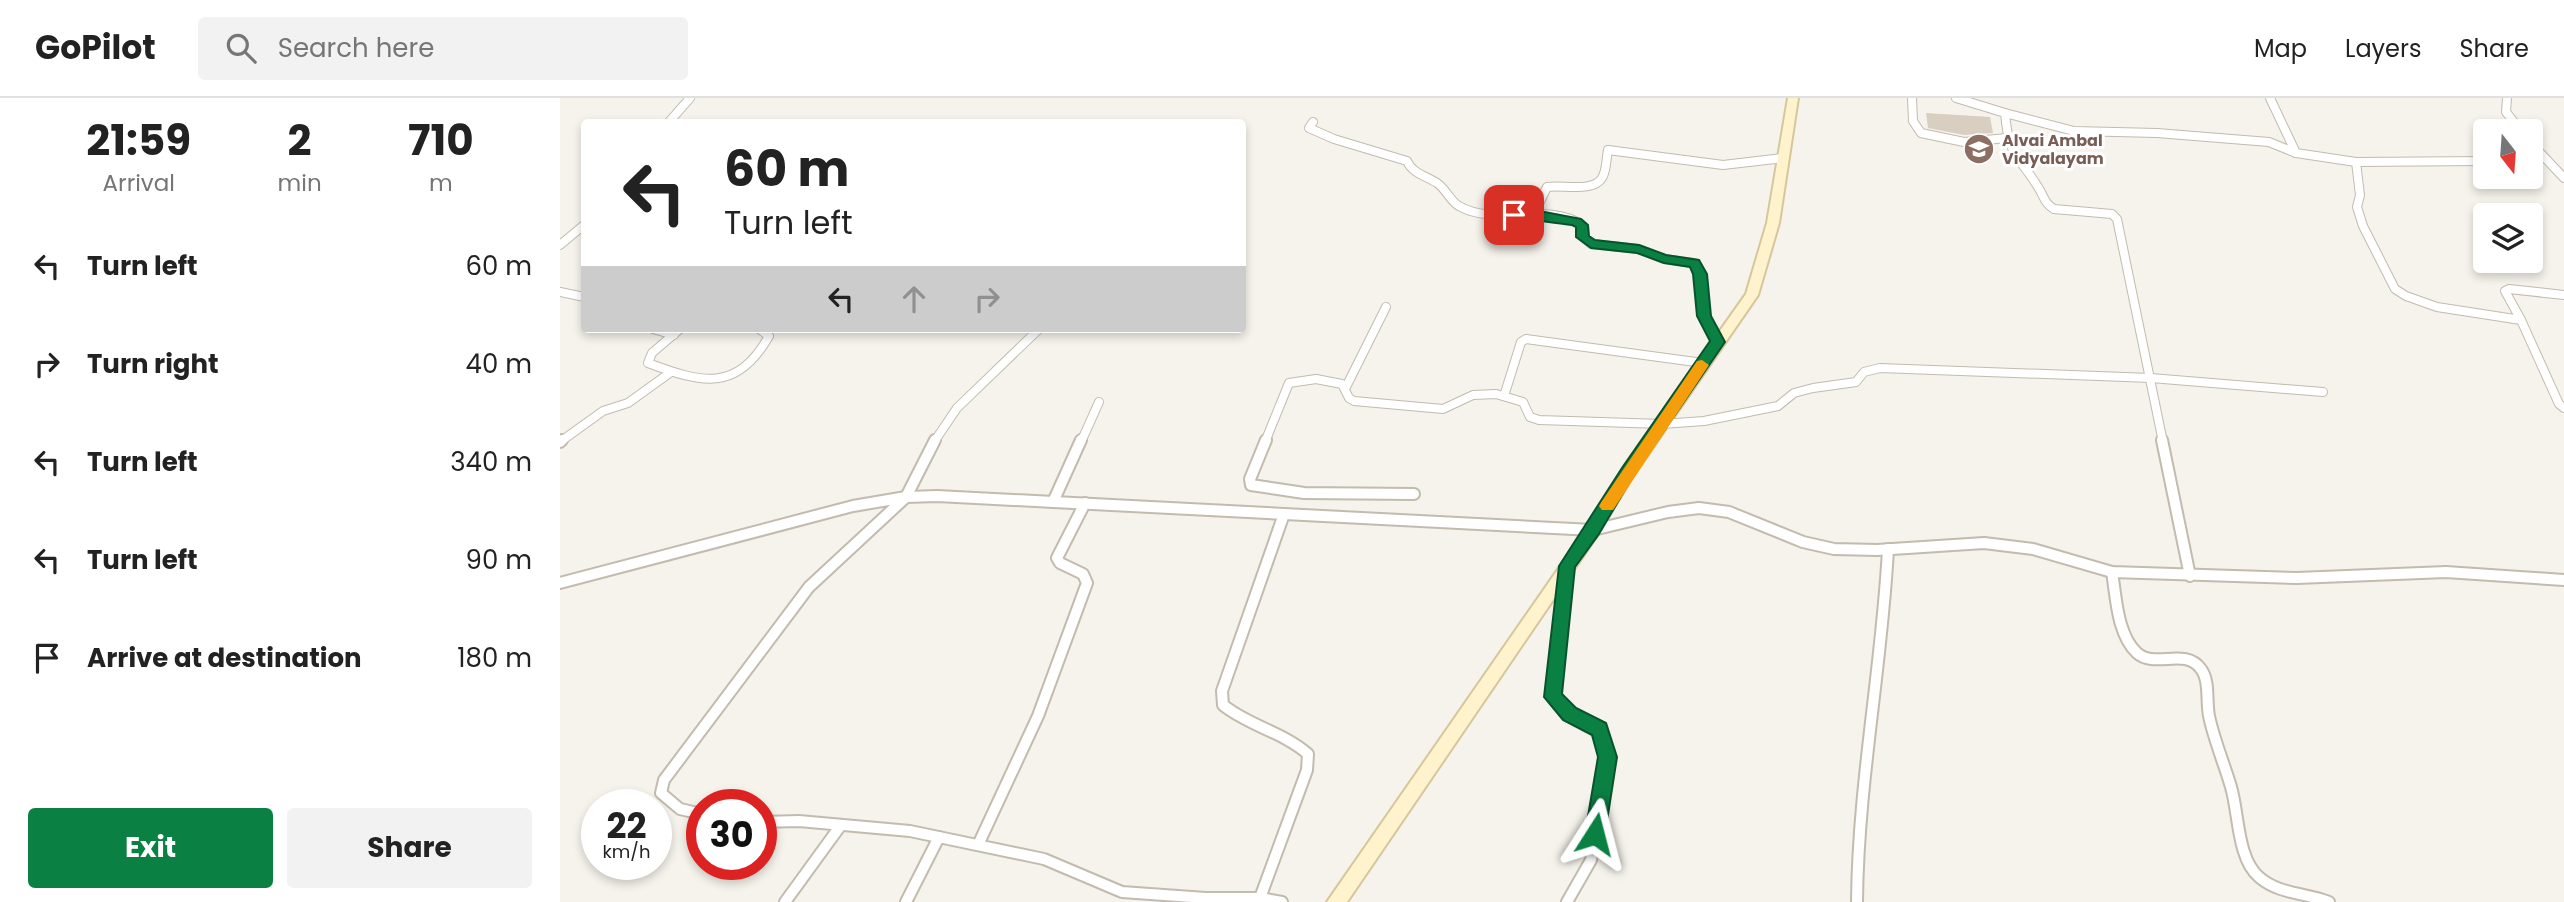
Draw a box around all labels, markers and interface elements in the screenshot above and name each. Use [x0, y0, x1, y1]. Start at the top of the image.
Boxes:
search box [198, 17, 688, 80]
text: GoPilot [35, 24, 156, 71]
icon: search [222, 29, 260, 67]
text: Search here [278, 30, 434, 66]
text: Map [2254, 32, 2307, 65]
text: Layers [2345, 32, 2421, 65]
text: Share [2459, 32, 2529, 65]
text: 21:59 [86, 111, 191, 170]
text: 2 [288, 111, 312, 170]
text: 710 [408, 111, 474, 170]
north arrow [2473, 119, 2543, 189]
map controls [2473, 119, 2543, 273]
place label: Alvai Ambal Vidyalayam [2002, 129, 2104, 170]
school or university icon: Alvai Ambal Vidyalayam [1962, 132, 1996, 166]
text: 60 m [724, 135, 849, 203]
icon: left [609, 147, 700, 238]
text: Arrival [103, 167, 175, 199]
text: min [278, 167, 322, 199]
text: m [429, 167, 453, 199]
pin [1484, 185, 1544, 245]
icon: arrive [1495, 196, 1533, 234]
text: Turn left [724, 200, 853, 245]
button: layers [2473, 203, 2543, 273]
icon: left [28, 247, 66, 285]
text: Turn left [87, 248, 198, 284]
text: 60 m [465, 248, 532, 284]
icon: left [822, 280, 860, 318]
icon: ahead [895, 280, 933, 318]
icon: right [968, 280, 1006, 318]
icon: right [28, 345, 66, 383]
text: Turn right [87, 346, 219, 382]
text: 40 m [466, 346, 532, 382]
icon: left [28, 443, 66, 481]
text: Turn left [87, 444, 198, 480]
text: 340 m [450, 444, 532, 480]
icon: left [28, 541, 66, 579]
text: Turn left [87, 542, 198, 578]
text: 90 m [466, 542, 532, 578]
icon: arrive [28, 639, 66, 677]
text: Arrive at destination [87, 640, 362, 676]
text: 180 m [457, 640, 532, 676]
speed limit sign: 30 [686, 789, 777, 880]
position arrow [1558, 797, 1632, 871]
text: 22 [607, 801, 646, 850]
button: Exit [28, 808, 273, 888]
button: Share [287, 808, 532, 888]
text: km/h [603, 839, 650, 864]

